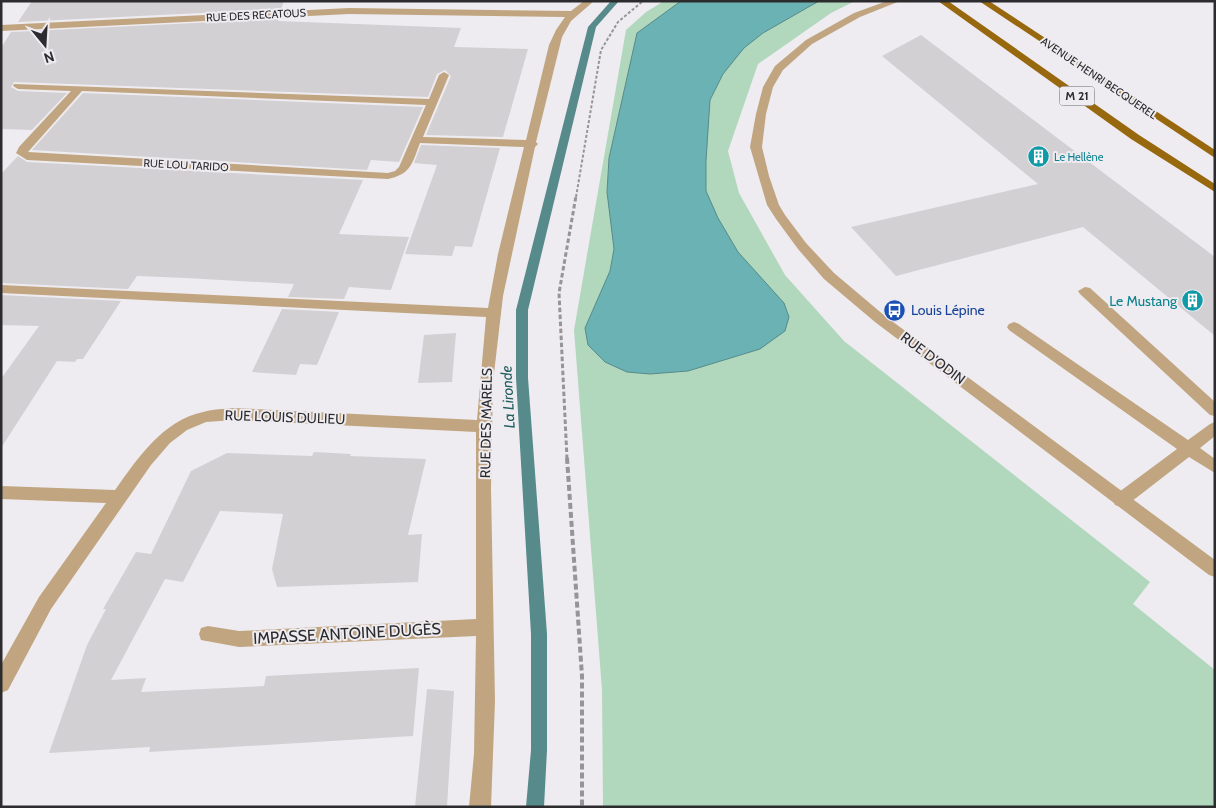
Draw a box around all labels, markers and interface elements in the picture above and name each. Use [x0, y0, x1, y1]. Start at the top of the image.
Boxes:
street label: RUE DES RECATOUS [206, 5, 307, 25]
north arrow [20, 20, 70, 70]
street label: AVENUE HENRI BECQUEREL [1038, 34, 1160, 122]
text: N [42, 47, 57, 67]
road number: M 21 [1060, 86, 1094, 105]
building icon: Le Hellène [1026, 145, 1050, 169]
place label: Le Hellène [1054, 150, 1104, 164]
street label: RUE LOU TARIDO [143, 156, 229, 174]
building icon: Le Mustang [1181, 289, 1205, 313]
place label: Le Mustang [1109, 292, 1178, 310]
bus stop icon: Louis Lépine [883, 298, 907, 322]
place label: Louis Lépine [911, 301, 985, 319]
street label: RUE D'ODIN [897, 328, 969, 388]
water label: La Lironde [497, 365, 519, 429]
street label: RUE DES MARELS [476, 368, 496, 478]
street label: RUE LOUIS DULIEU [224, 406, 346, 428]
street label: IMPASSE ANTOINE DUGÈS [253, 619, 441, 648]

